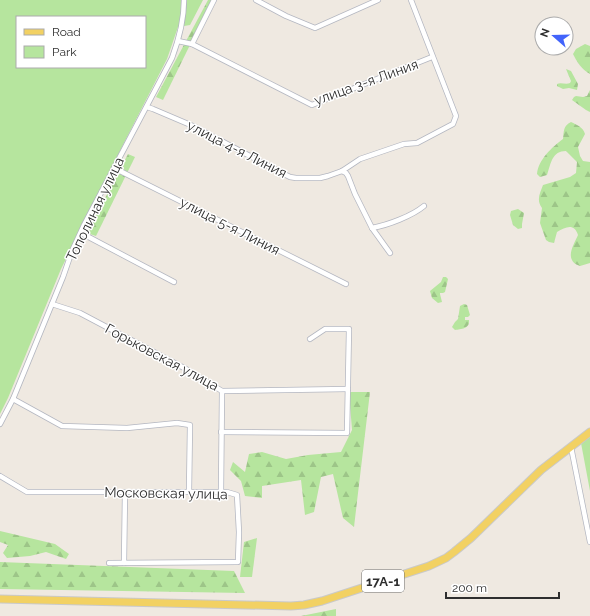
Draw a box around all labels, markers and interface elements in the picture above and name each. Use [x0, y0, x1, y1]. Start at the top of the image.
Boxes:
legend [16, 16, 146, 68]
north arrow [534, 16, 574, 56]
text: Road [52, 25, 81, 39]
text: N [538, 27, 553, 39]
text: Park [52, 45, 77, 59]
street label: улица 3-я Линия [312, 56, 420, 108]
street label: улица 4-я Линия [184, 117, 290, 181]
street label: Тополиная улица [63, 154, 127, 264]
street label: улица 5-я Линия [177, 194, 283, 258]
street label: Горьковская улица [102, 320, 222, 394]
street label: Московская улица [104, 484, 228, 502]
road number: 17А-1 [362, 570, 404, 592]
scale bar [446, 574, 559, 600]
text: 200 m [452, 581, 487, 595]

